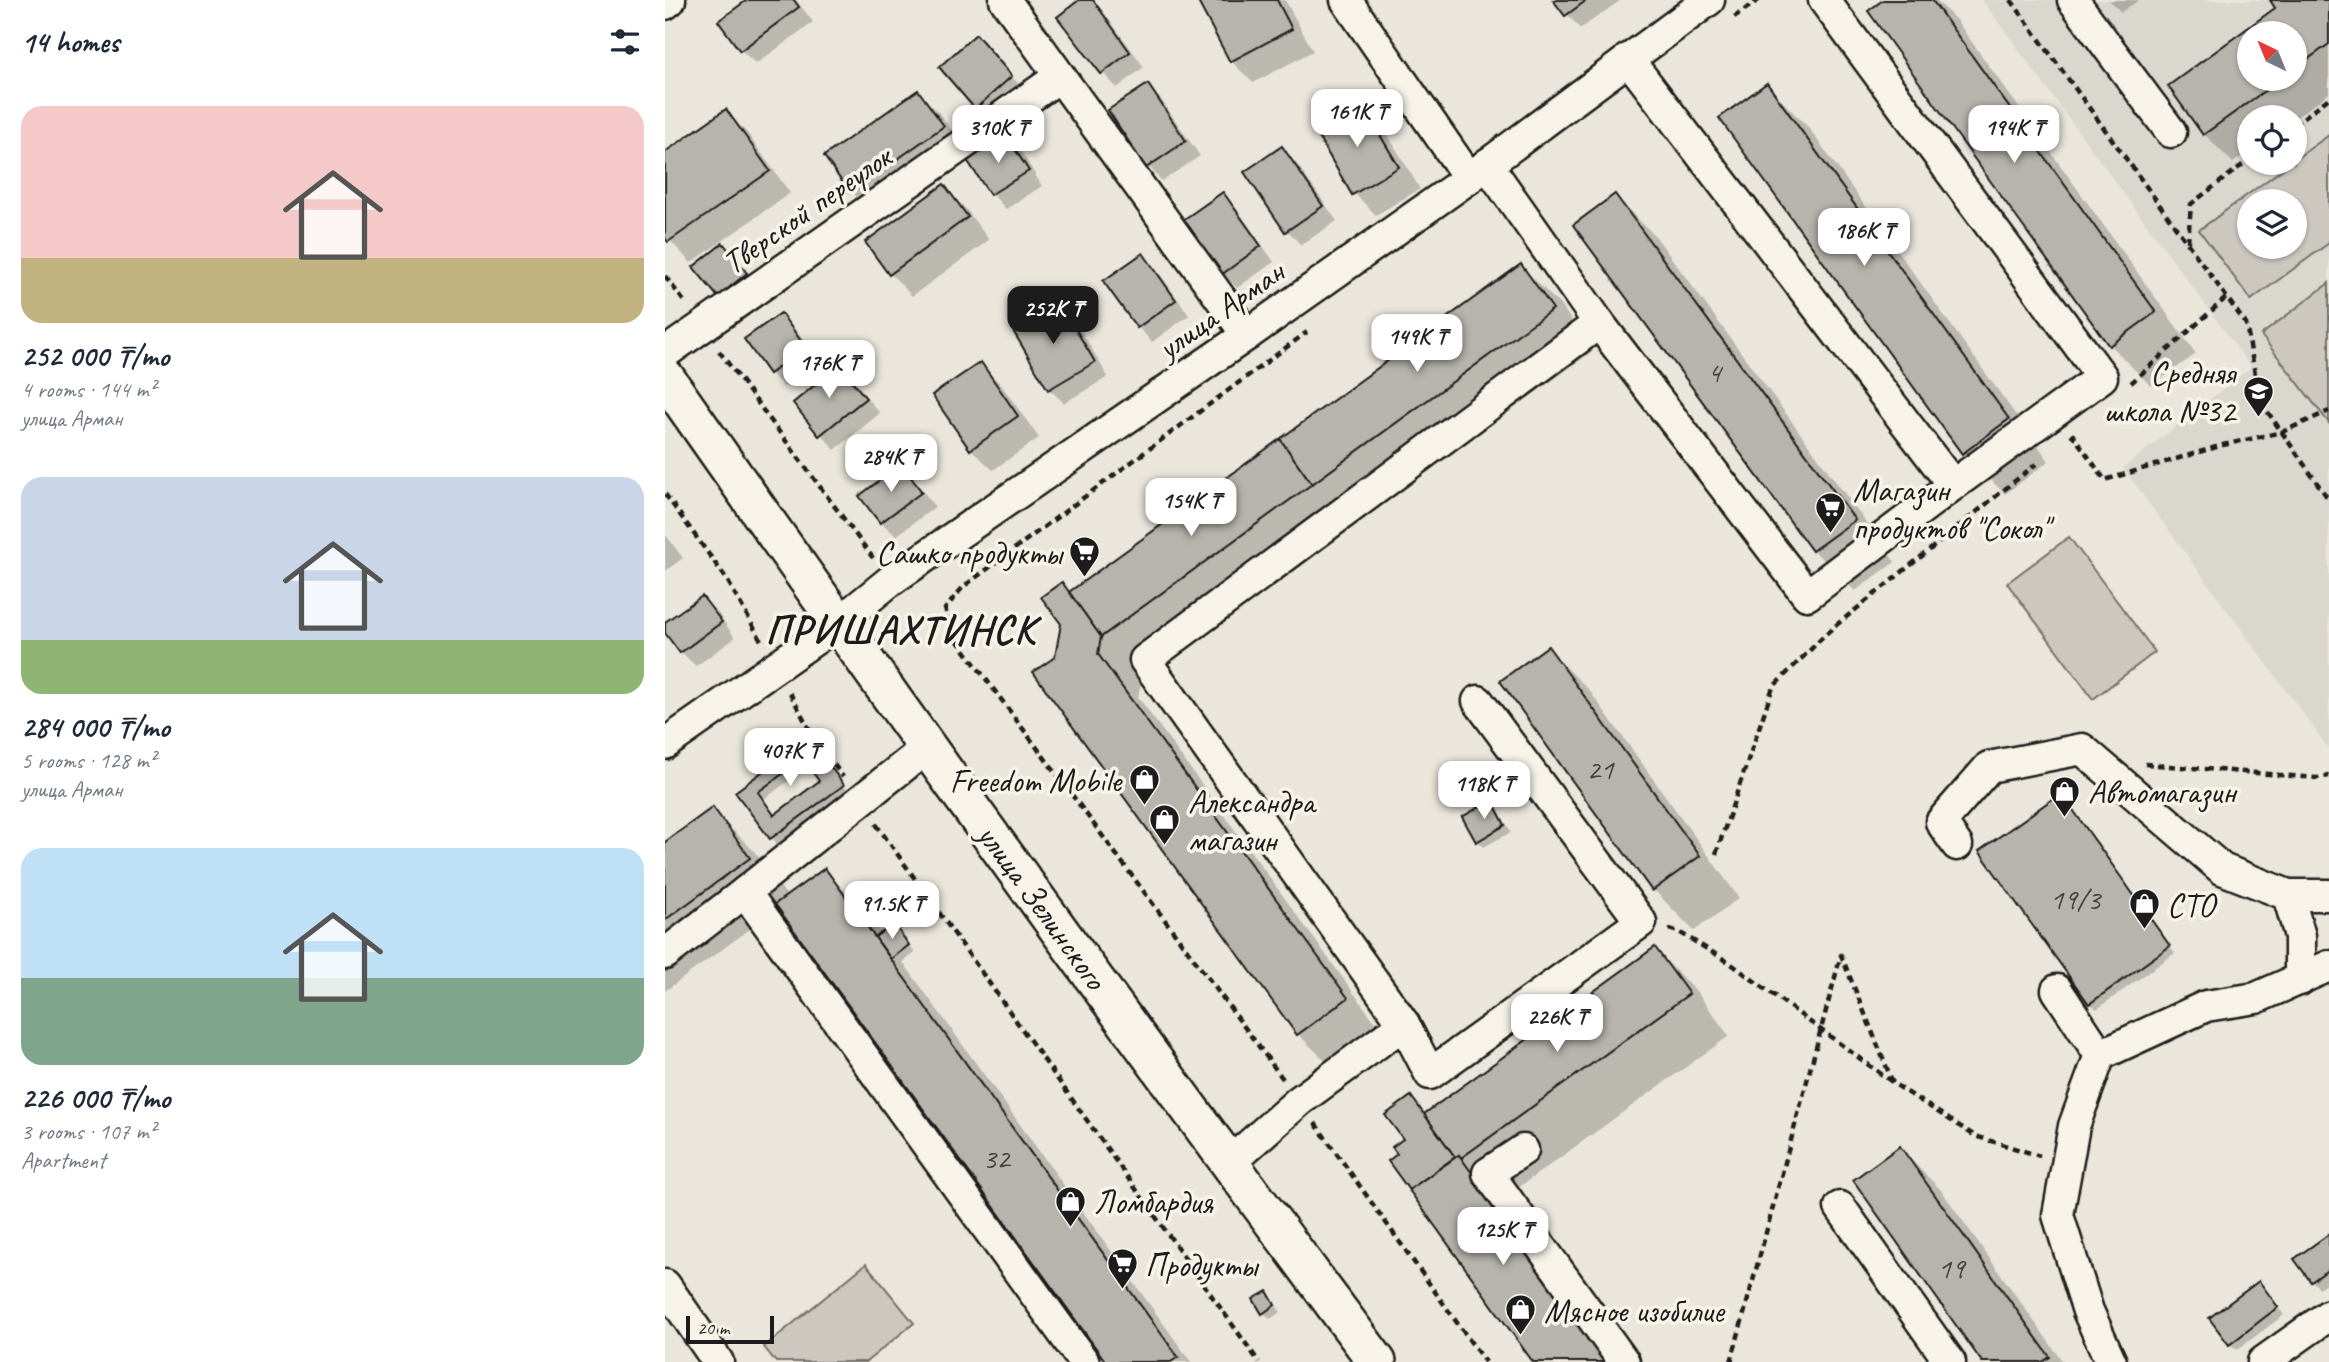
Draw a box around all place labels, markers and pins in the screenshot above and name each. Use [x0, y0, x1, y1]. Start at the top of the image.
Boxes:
pin: 161K ₸ [1300, 90, 1414, 149]
pin: 310K ₸ [941, 106, 1055, 165]
pin: 194K ₸ [1957, 106, 2071, 165]
pin: 186K ₸ [1807, 208, 1921, 268]
pin: 252K ₸ [996, 286, 1110, 346]
pin: 149K ₸ [1360, 314, 1474, 374]
pin: 176K ₸ [772, 340, 886, 400]
place label: Средняя школа №32 [2104, 352, 2238, 432]
school or university icon: Средняя школа №32 [2241, 374, 2275, 418]
pin: 284K ₸ [834, 434, 948, 494]
place label: Магазин продуктов "Сокол" [1853, 469, 2055, 549]
pin: 154K ₸ [1134, 478, 1248, 538]
supermarket icon: Магазин продуктов "Сокол" [1813, 491, 1847, 535]
place label: Сашко продукты [876, 532, 1065, 574]
supermarket icon: Сашко продукты [1068, 535, 1102, 579]
pin: 407K ₸ [733, 728, 847, 788]
place label: Freedom Mobile [950, 760, 1123, 802]
pin: 118K ₸ [1427, 762, 1541, 821]
shop icon: Freedom Mobile [1127, 763, 1161, 807]
place label: Автомагазин [2088, 771, 2238, 813]
shop icon: Автомагазин [2048, 774, 2082, 818]
place label: Александра магазин [1188, 781, 1317, 861]
shop icon: Александра магазин [1148, 803, 1182, 847]
pin: 91.5K ₸ [827, 881, 957, 941]
place label: СТО [2167, 884, 2218, 926]
shop icon: СТО [2127, 887, 2161, 931]
pin: 226K ₸ [1500, 995, 1614, 1054]
place label: Ломбардия [1094, 1181, 1214, 1223]
shop icon: Ломбардия [1054, 1184, 1088, 1228]
pin: 125K ₸ [1446, 1208, 1560, 1267]
place label: Продукты [1145, 1244, 1260, 1286]
supermarket icon: Продукты [1105, 1247, 1139, 1291]
place label: Мясное изобилие [1544, 1290, 1726, 1332]
shop icon: Мясное изобилие [1504, 1293, 1538, 1337]

